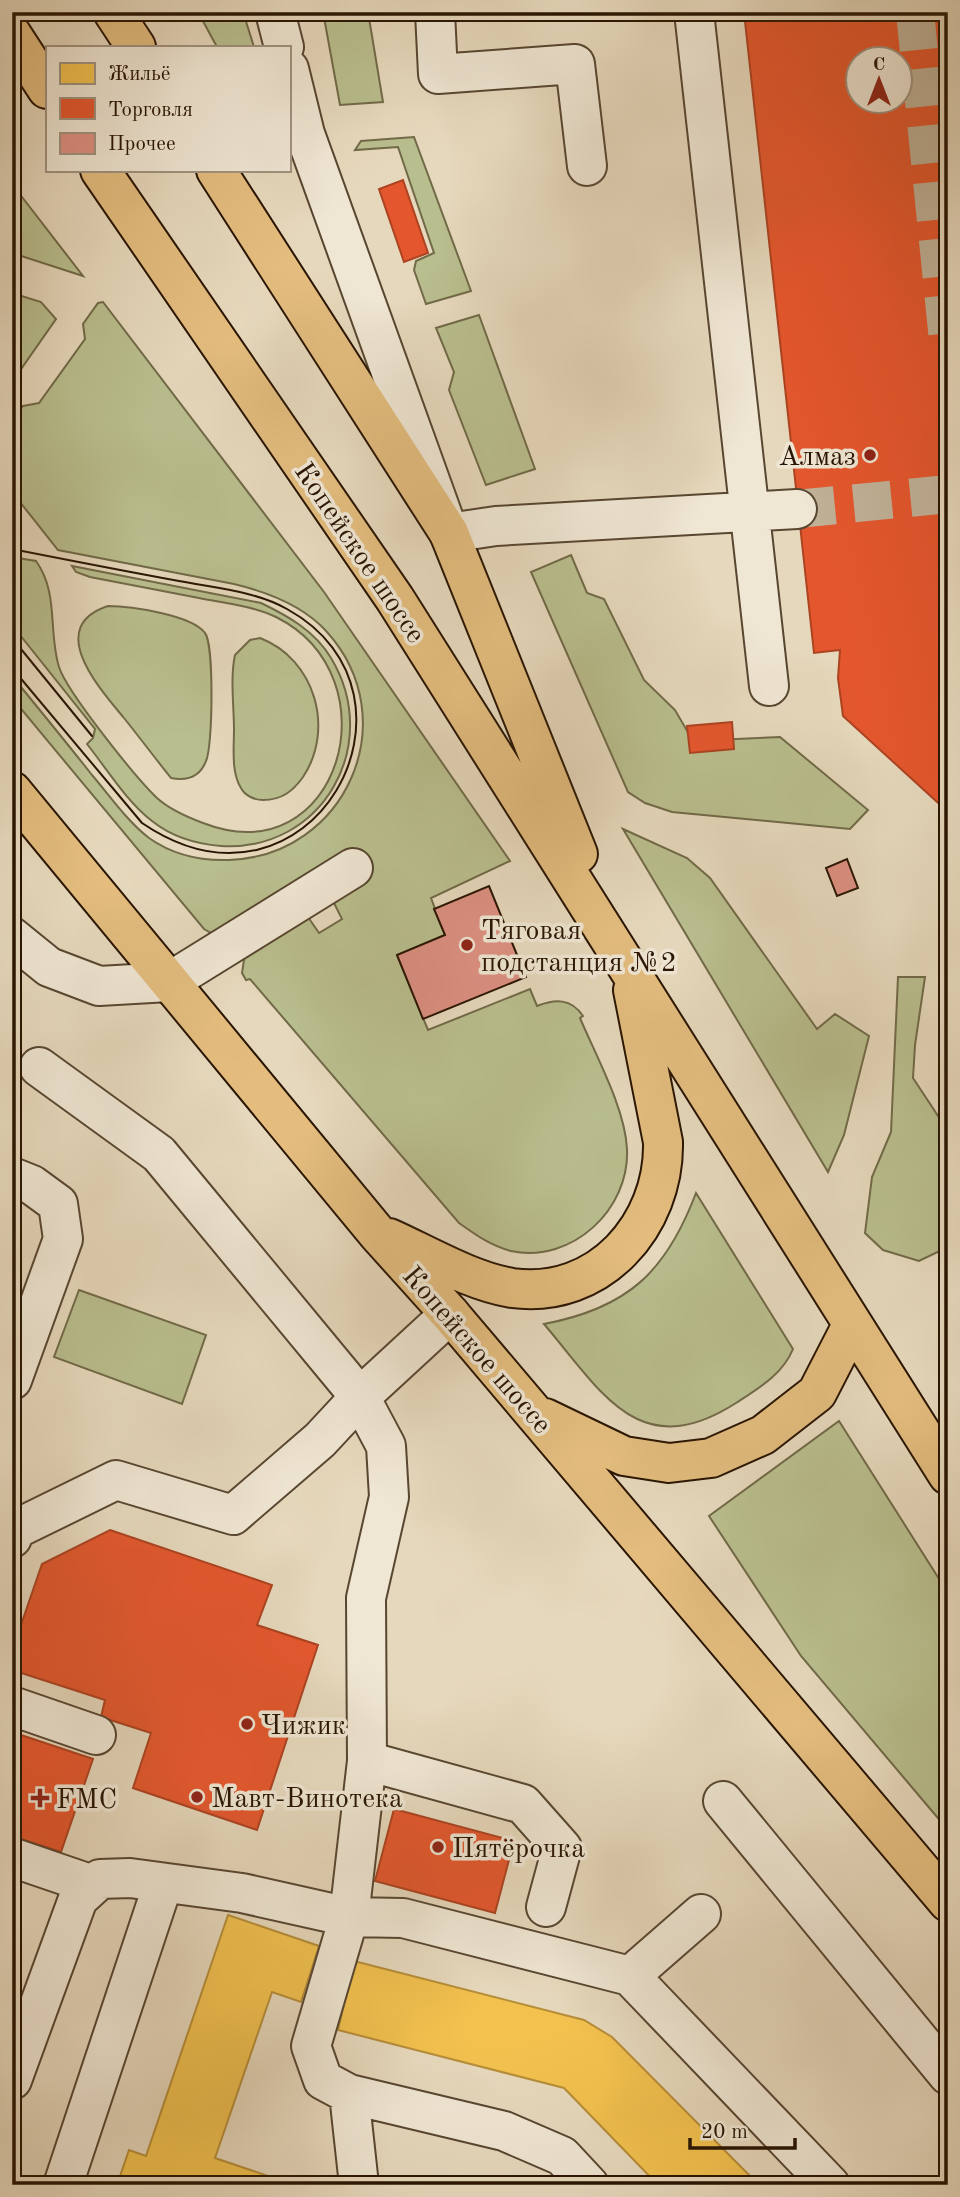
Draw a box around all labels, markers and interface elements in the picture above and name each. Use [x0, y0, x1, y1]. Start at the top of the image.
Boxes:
legend [46, 46, 290, 172]
north arrow [844, 46, 914, 116]
text: С [873, 56, 885, 75]
text: Жильё [108, 64, 171, 85]
text: Торговля [108, 100, 193, 121]
text: Прочее [108, 134, 176, 155]
place label: Алмаз [778, 444, 856, 472]
marker: Алмаз [862, 447, 878, 463]
street label: Копейское шоссе [288, 458, 429, 649]
place label: Тяговая подстанция №2 [481, 918, 677, 978]
marker: Тяговая подстанция №2 [459, 937, 475, 953]
street label: Копейское шоссе [396, 1262, 556, 1440]
place label: Чижик [261, 1713, 346, 1741]
marker: Чижик [239, 1716, 255, 1732]
place label: Мавт-Винотека [211, 1786, 403, 1814]
place label: FMC [56, 1787, 117, 1815]
marker: FMC [30, 1788, 50, 1808]
marker: Мавт-Винотека [189, 1789, 205, 1805]
place label: Пятёрочка [452, 1836, 585, 1864]
marker: Пятёрочка [430, 1839, 446, 1855]
scale bar [690, 2106, 796, 2150]
text: 20 m [701, 2122, 748, 2143]

